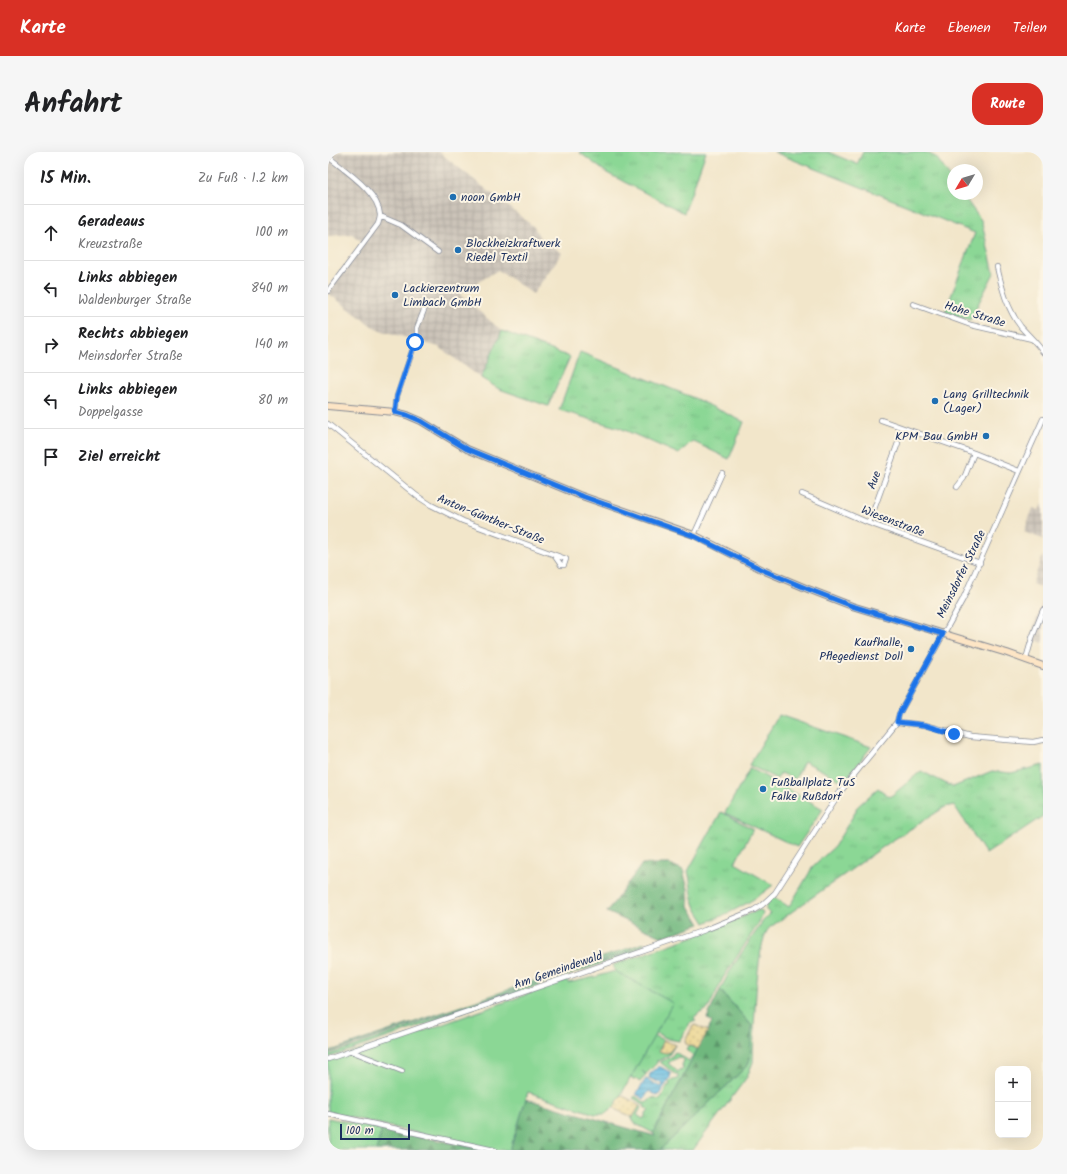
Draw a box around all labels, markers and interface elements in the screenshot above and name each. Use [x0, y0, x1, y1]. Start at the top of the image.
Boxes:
text: Karte [20, 13, 66, 43]
text: Karte [894, 17, 926, 39]
text: Ebenen [948, 17, 991, 39]
text: Teilen [1013, 17, 1047, 39]
text: Anfahrt [24, 82, 122, 127]
button: Route [972, 83, 1043, 125]
north arrow [947, 164, 983, 200]
text: 15 Min. [40, 165, 91, 192]
text: Zu Fuß · 1.2 km [198, 168, 288, 189]
place label: noon GmbH [461, 188, 521, 207]
marker: noon GmbH [448, 192, 458, 202]
text: Geradeaus [78, 210, 145, 234]
icon: ahead [40, 222, 62, 244]
text: 100 m [255, 222, 288, 243]
text: Kreuzstraße [78, 234, 142, 255]
place label: Blockheizkraftwerk Riedel Textil [466, 234, 561, 267]
marker: Blockheizkraftwerk Riedel Textil [453, 245, 463, 255]
text: Links abbiegen [78, 266, 177, 290]
icon: left [40, 278, 62, 300]
text: 840 m [251, 278, 288, 299]
place label: Lackierzentrum Limbach GmbH [403, 279, 482, 312]
text: Waldenburger Straße [78, 290, 191, 311]
marker: Lackierzentrum Limbach GmbH [390, 290, 400, 300]
street label: Hohe Straße [942, 296, 1008, 333]
text: Rechts abbiegen [78, 322, 188, 346]
route start [406, 333, 424, 351]
icon: right [40, 334, 62, 356]
text: 140 m [255, 334, 288, 355]
text: Meinsdorfer Straße [78, 346, 182, 367]
text: Links abbiegen [78, 378, 177, 402]
place label: Lang Grilltechnik (Lager) [943, 385, 1029, 418]
icon: left [40, 390, 62, 412]
text: 80 m [258, 390, 288, 411]
marker: Lang Grilltechnik (Lager) [930, 396, 940, 406]
text: Doppelgasse [78, 402, 143, 423]
place label: KPM Bau GmbH [895, 427, 978, 446]
marker: KPM Bau GmbH [981, 431, 991, 441]
text: Ziel erreicht [78, 445, 161, 469]
icon: arrive [40, 446, 62, 468]
street label: Aue [862, 468, 887, 492]
street label: Anton-Günther-Straße [434, 489, 548, 550]
street label: Wiesenstraße [858, 501, 928, 542]
street label: Meinsdorfer Straße [932, 526, 991, 622]
place label: Kaufhalle, Pflegedienst Doll [819, 633, 903, 666]
marker: Kaufhalle, Pflegedienst Doll [906, 644, 916, 654]
route end [945, 725, 963, 743]
place label: Fußballplatz TuS Falke Rußdorf [771, 773, 856, 806]
marker: Fußballplatz TuS Falke Rußdorf [758, 784, 768, 794]
street label: Am Gemeindewald [511, 946, 606, 995]
map controls [995, 1066, 1031, 1138]
button: + [995, 1066, 1031, 1102]
button: − [995, 1102, 1031, 1138]
scale bar [340, 1122, 410, 1141]
text: 100 m [346, 1122, 374, 1140]

